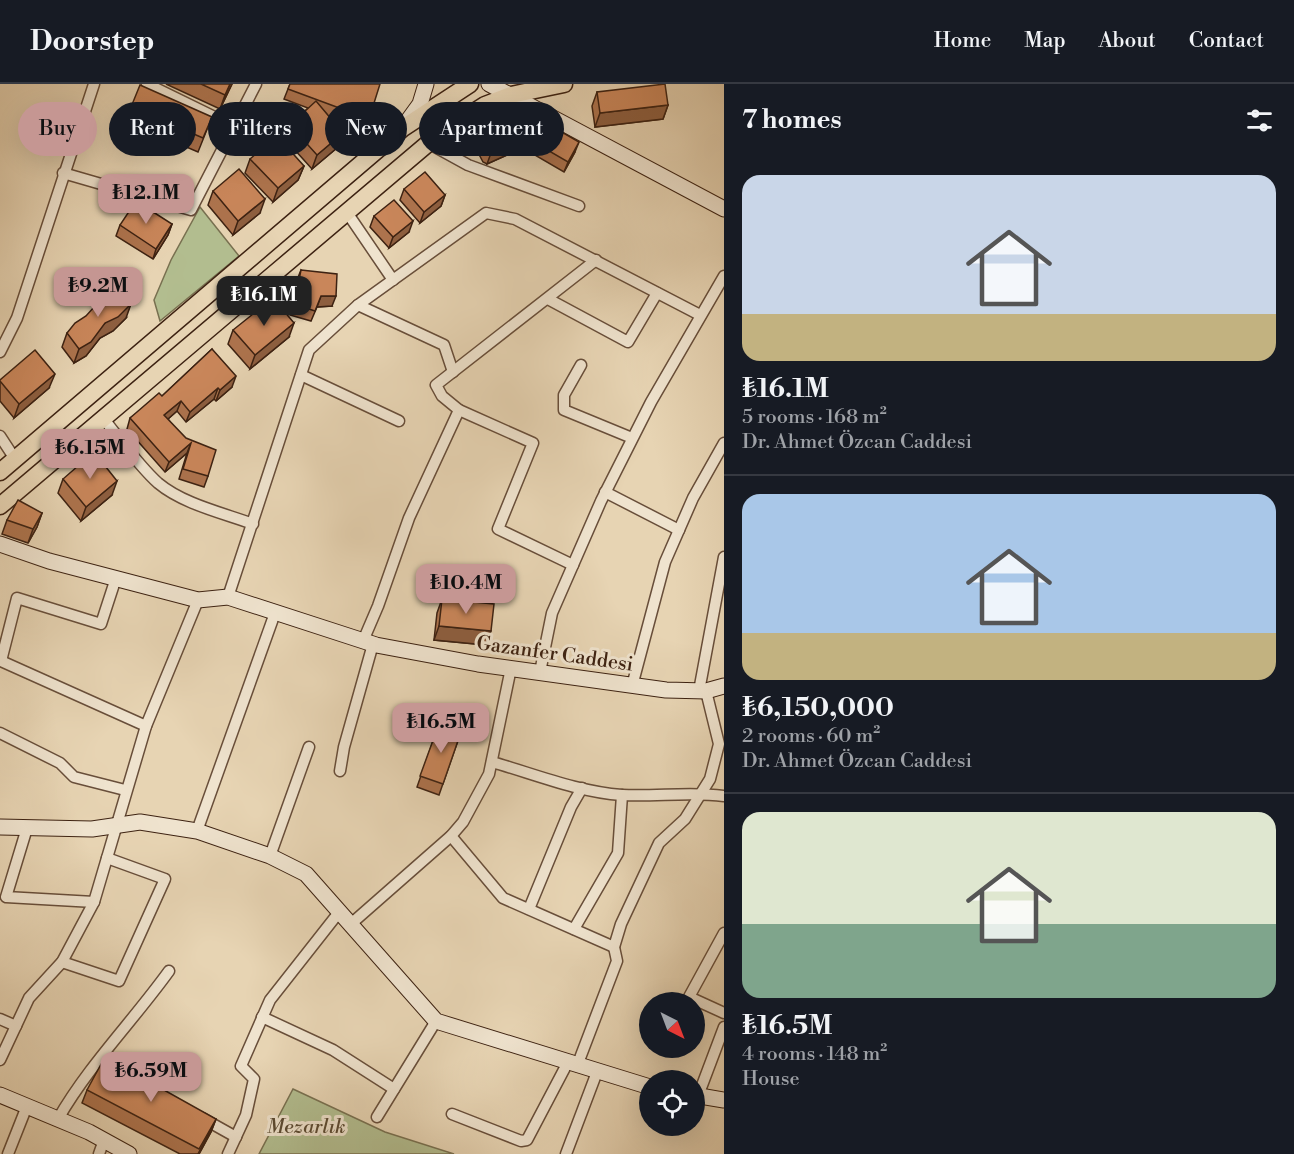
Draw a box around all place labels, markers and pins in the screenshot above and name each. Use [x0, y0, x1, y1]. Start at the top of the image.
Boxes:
pin: ₺12.1M [97, 174, 195, 225]
pin: ₺9.2M [56, 267, 140, 318]
pin: ₺16.1M [215, 276, 313, 327]
pin: ₺6.15M [41, 429, 139, 480]
pin: ₺10.4M [417, 564, 515, 615]
pin: ₺16.5M [392, 703, 490, 754]
pin: ₺6.59M [102, 1052, 200, 1103]

